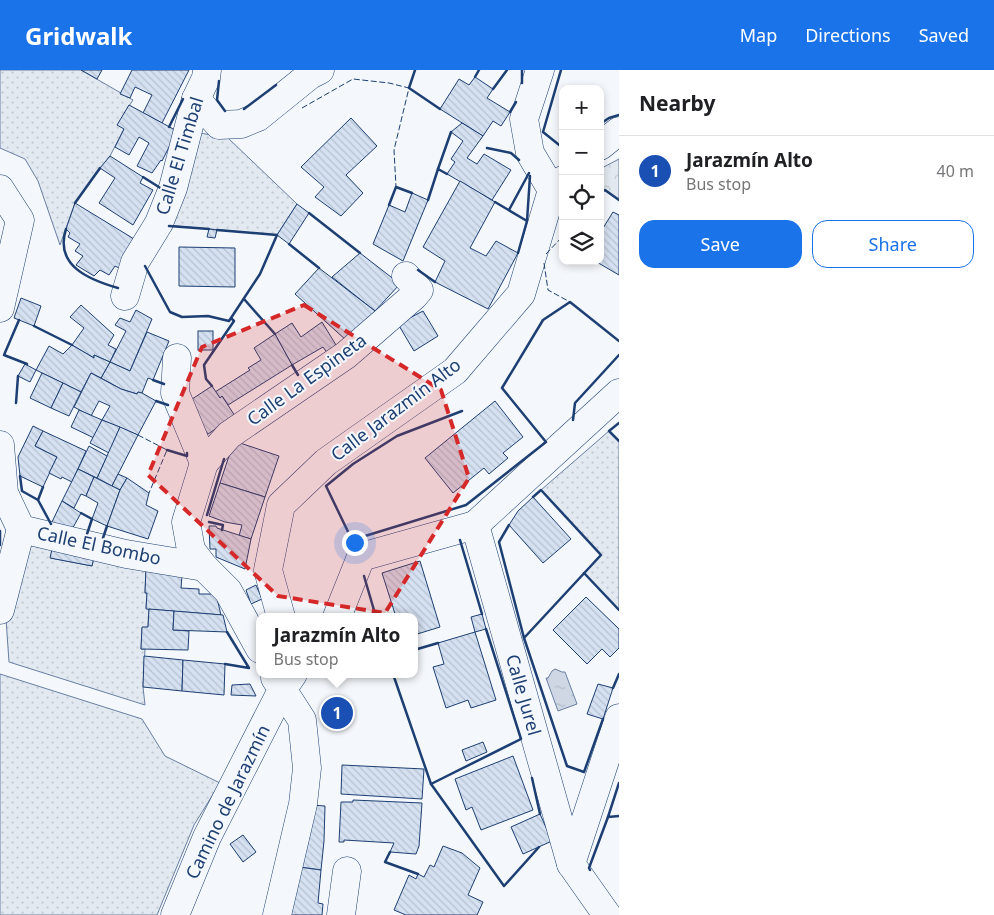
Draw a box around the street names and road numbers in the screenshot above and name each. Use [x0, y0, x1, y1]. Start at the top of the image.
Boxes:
street label: Calle El Timbal [150, 94, 208, 218]
street label: Calle La Espineta [242, 328, 371, 431]
street label: Calle Jarazmín Alto [325, 352, 465, 466]
street label: Calle El Bombo [35, 520, 163, 570]
street label: Calle Jurel [501, 651, 547, 738]
street label: Camino de Jarazmín [179, 720, 275, 883]

